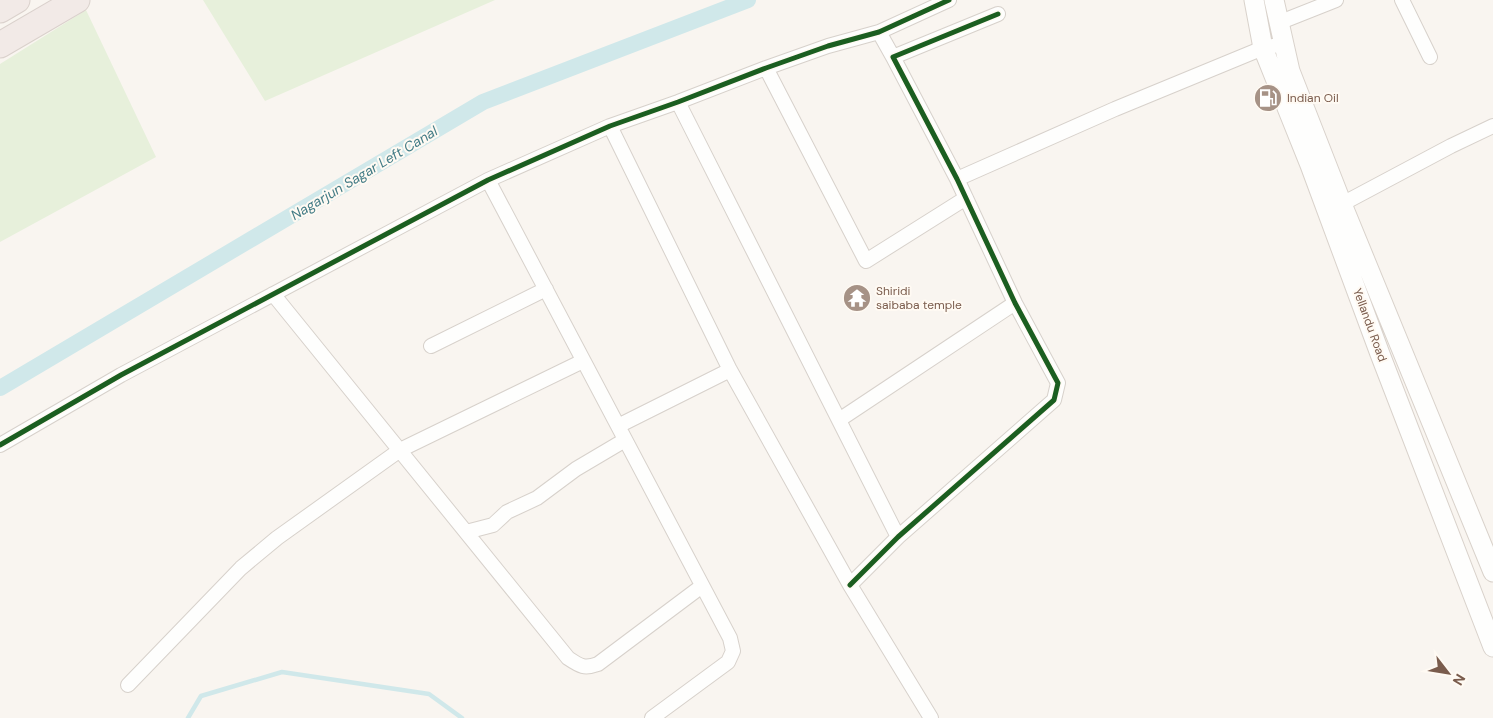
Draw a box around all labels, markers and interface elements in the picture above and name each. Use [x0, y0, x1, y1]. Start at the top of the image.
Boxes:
fuel station icon: Indian Oil [1253, 83, 1283, 113]
place label: Indian Oil [1287, 90, 1339, 106]
water label: Nagarjun Sagar Left Canal [287, 122, 441, 224]
temple icon: Shiridi saibaba temple [842, 283, 872, 313]
place label: Shiridi saibaba temple [876, 283, 962, 313]
street label: Yellandu Road [1349, 286, 1391, 364]
north arrow [1423, 648, 1473, 698]
text: N [1449, 671, 1469, 689]

